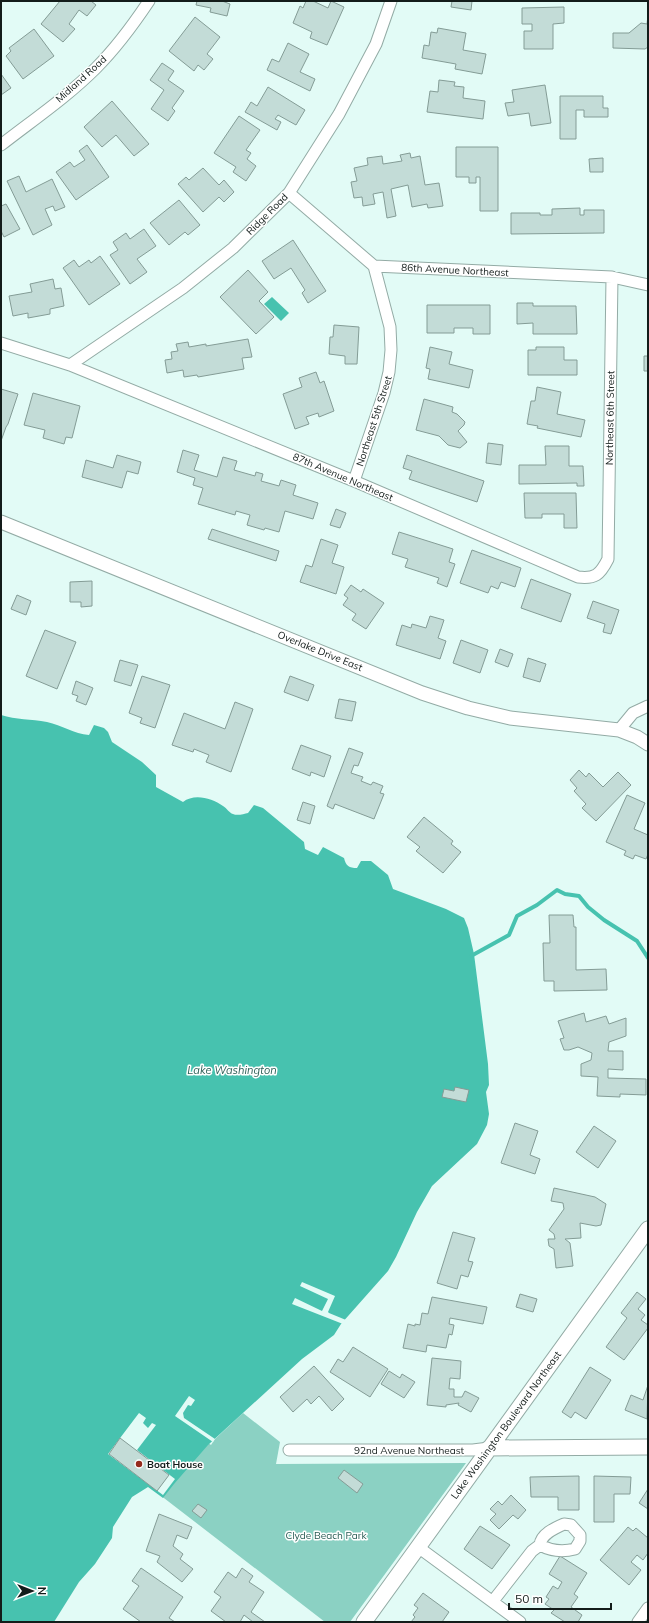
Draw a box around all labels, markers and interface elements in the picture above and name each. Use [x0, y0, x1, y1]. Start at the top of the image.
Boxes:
street label: Midland Road [53, 53, 109, 105]
street label: Ridge Road [243, 190, 291, 238]
street label: 86th Avenue Northeast [401, 261, 510, 279]
street label: Northeast 6th Street [603, 370, 617, 465]
street label: Northeast 5th Street [353, 374, 395, 468]
street label: 87th Avenue Northeast [291, 450, 396, 504]
street label: Overlake Drive East [276, 628, 365, 674]
water label: Lake Washington [187, 1063, 277, 1077]
street label: Lake Washington Boulevard Northeast [448, 1348, 564, 1501]
street label: 92nd Avenue Northeast [354, 1444, 465, 1457]
place label: Boat House [147, 1458, 203, 1471]
marker: Boat House [134, 1459, 144, 1469]
park label: Clyde Beach Park [285, 1529, 367, 1542]
north arrow [12, 1571, 52, 1611]
scale bar [509, 1585, 611, 1611]
text: N [35, 1587, 49, 1595]
text: 50 m [515, 1591, 543, 1606]

